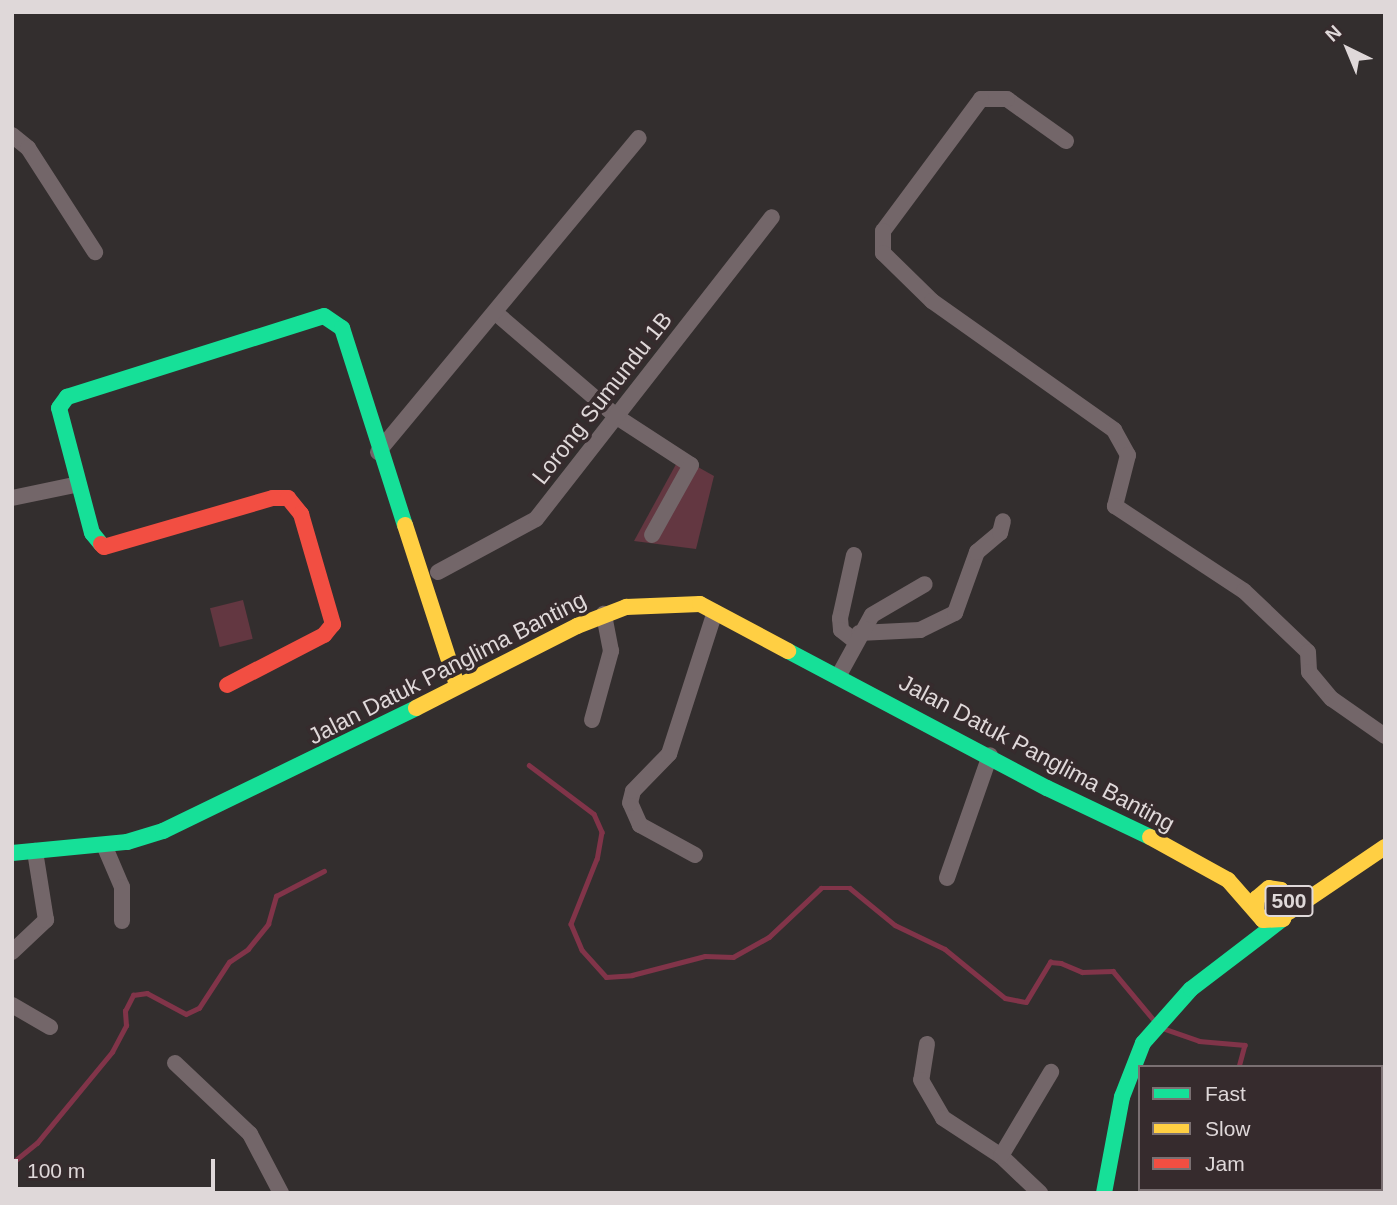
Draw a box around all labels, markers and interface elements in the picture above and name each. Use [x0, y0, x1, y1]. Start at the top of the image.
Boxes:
north arrow [1313, 14, 1383, 84]
text: N [1321, 21, 1346, 46]
street label: Lorong Sumundu 1B [526, 306, 678, 490]
street label: Jalan Datuk Panglima Banting [303, 586, 591, 750]
street label: Jalan Datuk Panglima Banting [894, 668, 1180, 838]
road number: 500 [1263, 884, 1315, 918]
legend [1138, 1065, 1383, 1191]
text: Fast [1205, 1082, 1246, 1105]
text: Slow [1205, 1117, 1251, 1140]
scale bar [18, 1146, 219, 1190]
text: Jam [1205, 1152, 1245, 1175]
text: 100 m [27, 1159, 85, 1182]

